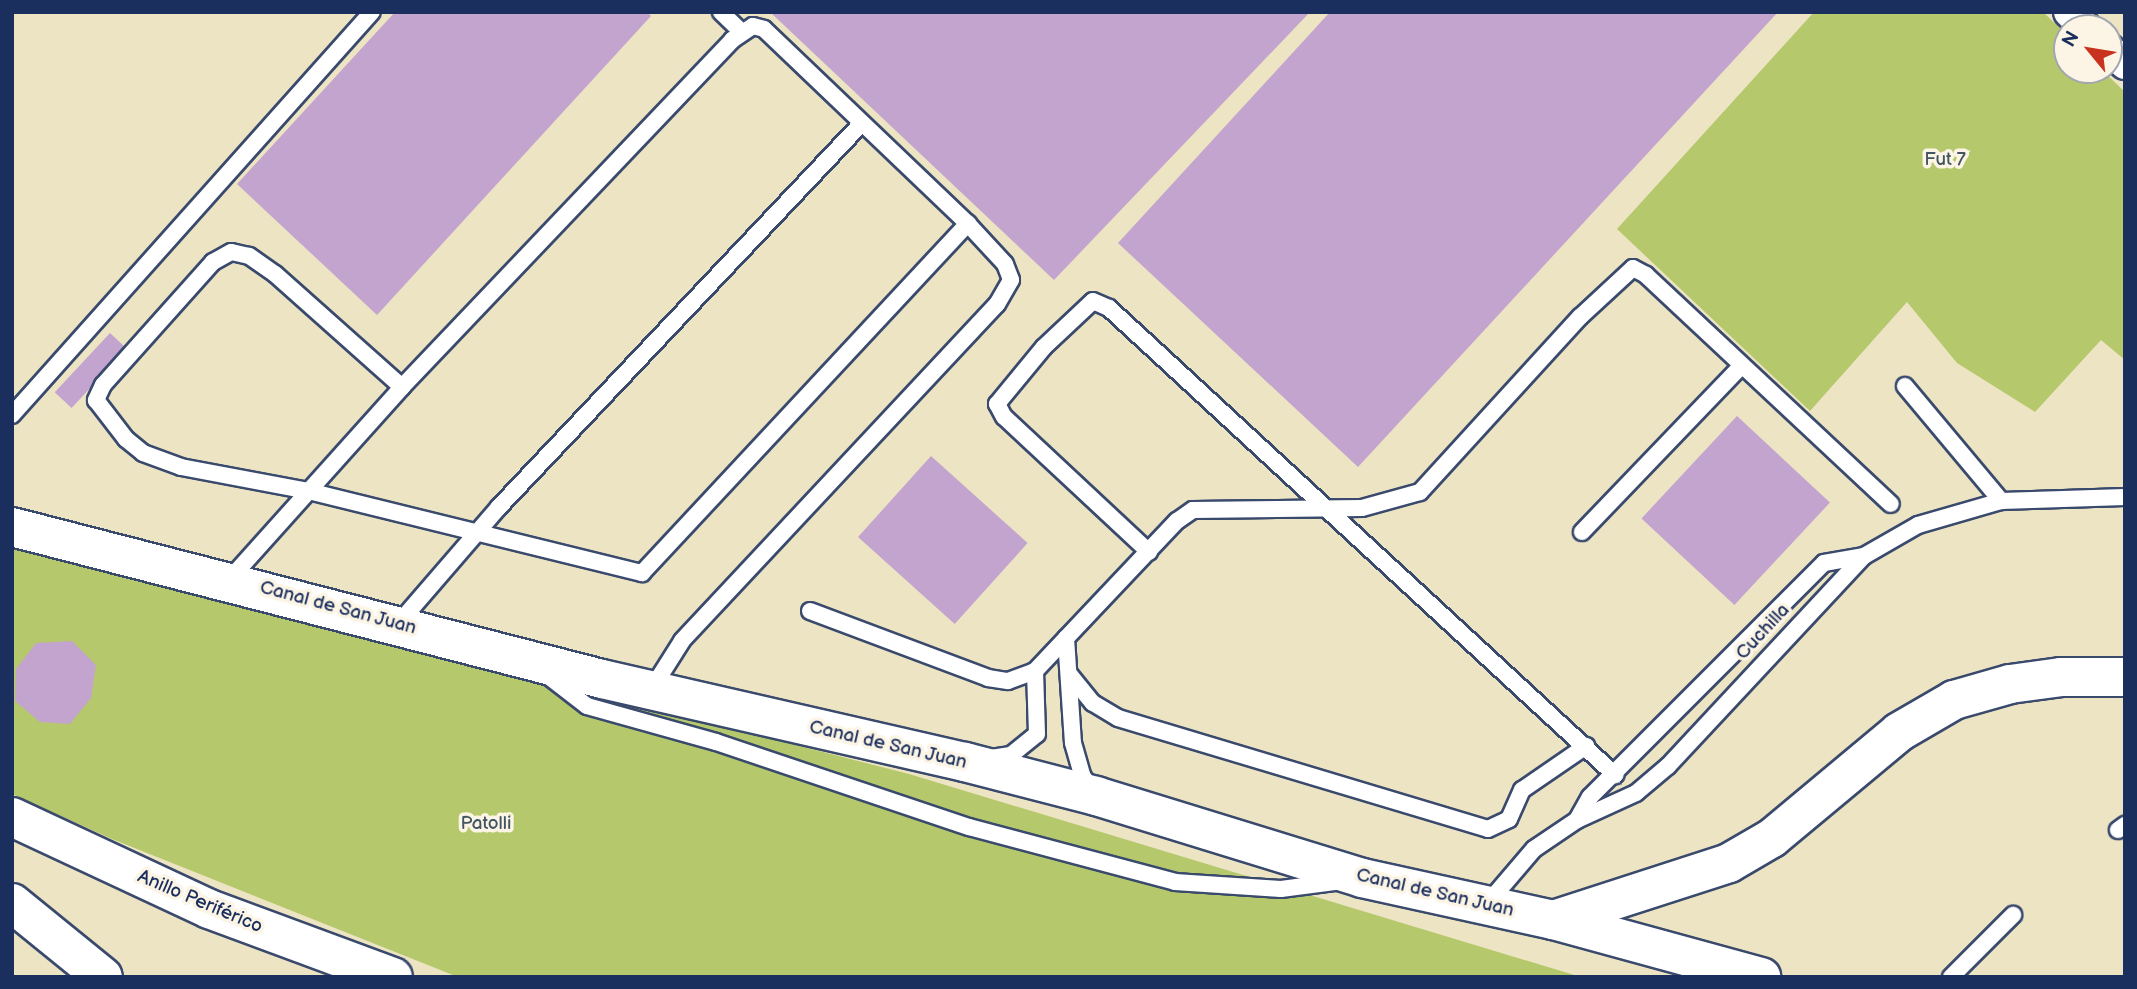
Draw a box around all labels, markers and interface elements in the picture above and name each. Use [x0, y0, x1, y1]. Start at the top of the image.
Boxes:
north arrow [2053, 14, 2123, 84]
text: N [2058, 27, 2085, 51]
park label: Fut 7 [1924, 149, 1966, 171]
street label: Canal de San Juan [257, 576, 419, 640]
street label: Cuchilla [1731, 599, 1795, 665]
street label: Canal de San Juan [806, 716, 970, 774]
park label: Patolli [461, 813, 511, 835]
street label: Canal de San Juan [1353, 864, 1517, 922]
street label: Anillo Periférico [134, 865, 266, 939]

